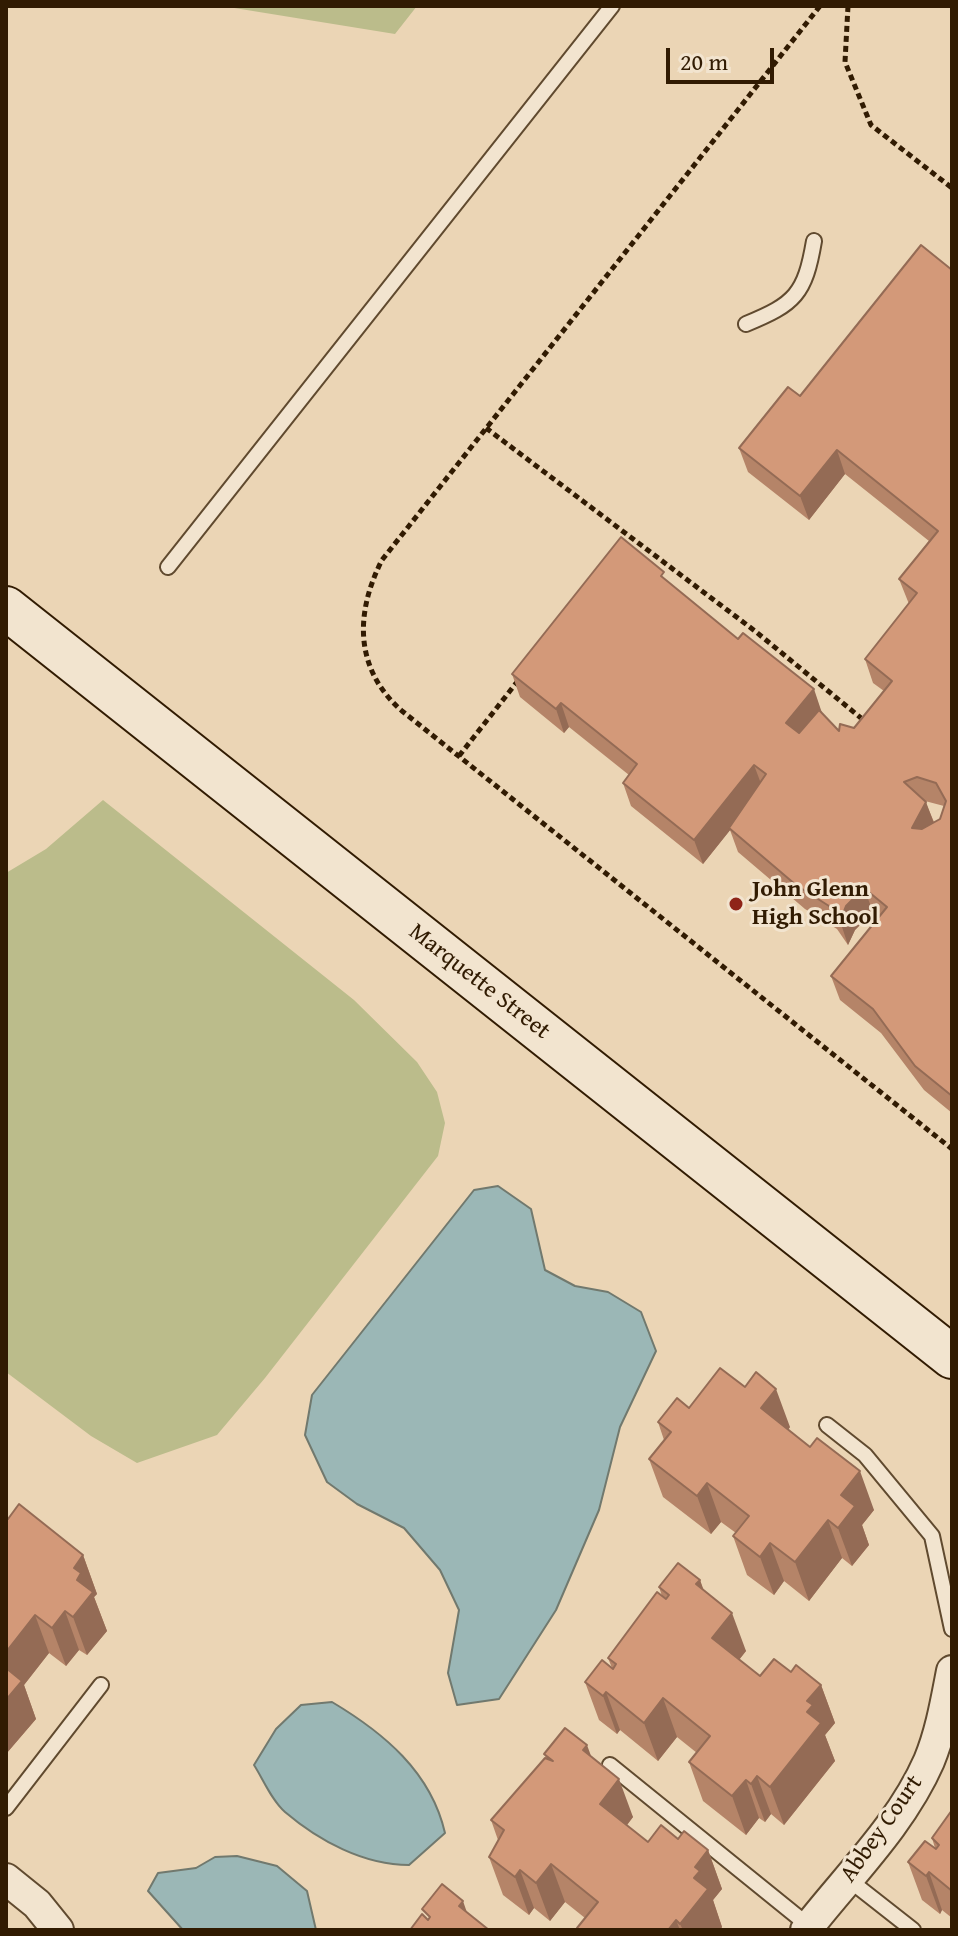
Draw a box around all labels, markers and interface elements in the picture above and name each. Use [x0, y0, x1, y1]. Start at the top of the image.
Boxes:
scale bar [670, 32, 778, 82]
text: 20 m [680, 44, 728, 79]
place label: John Glenn High School [752, 876, 879, 932]
marker: John Glenn High School [727, 895, 745, 913]
street label: Marquette Street [403, 918, 555, 1046]
street label: Abbey Court [834, 1770, 930, 1888]

